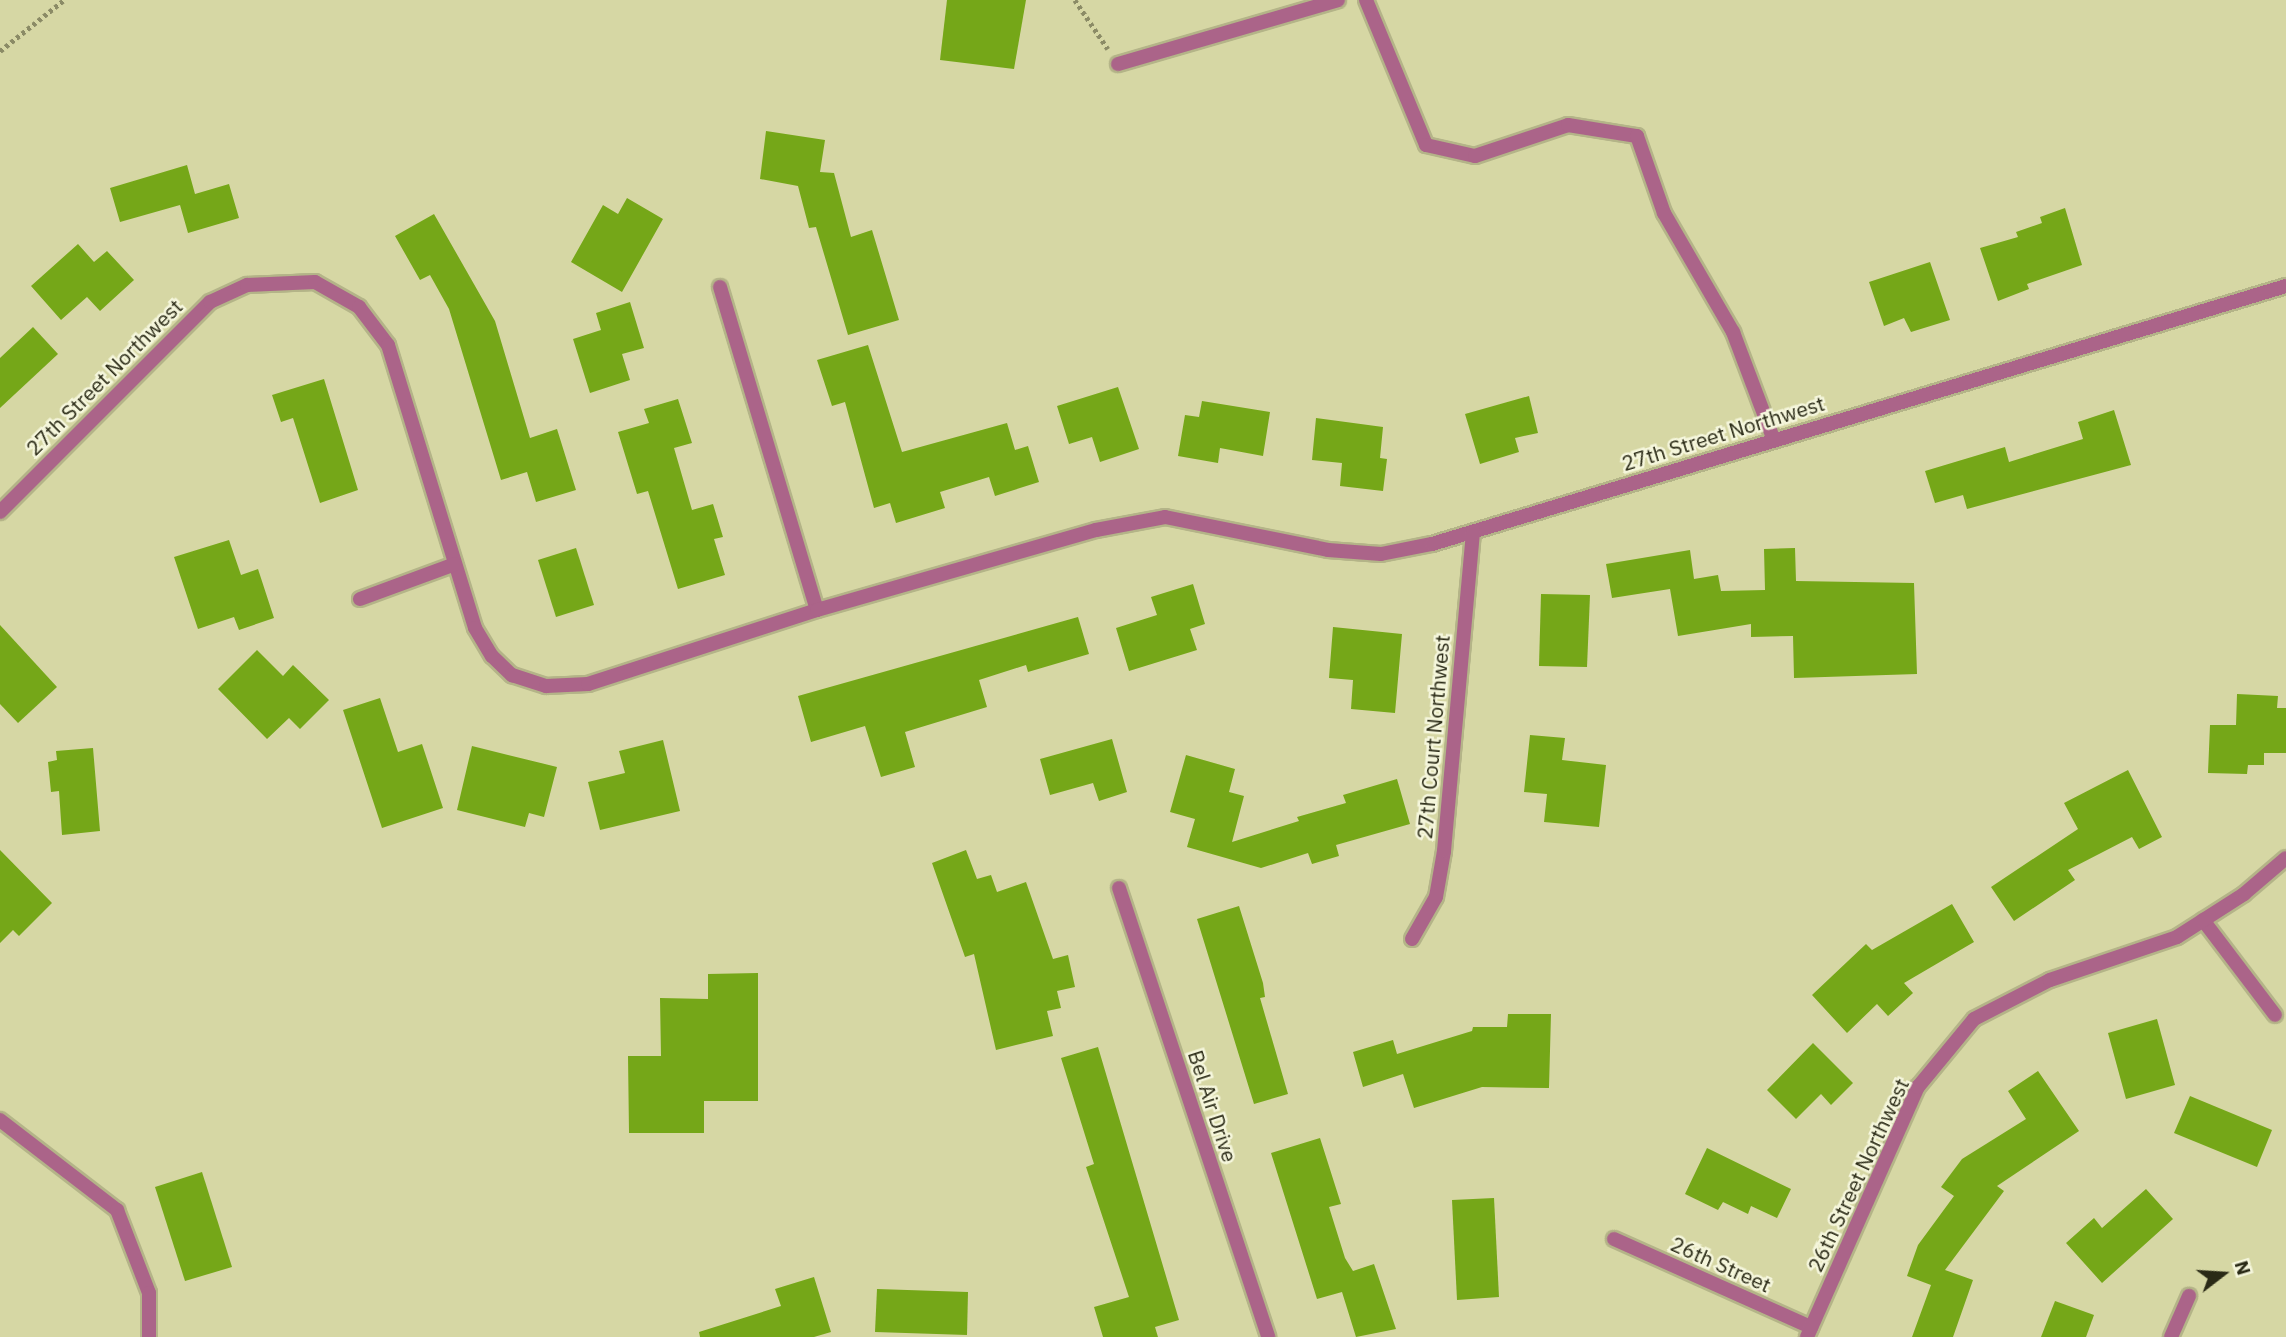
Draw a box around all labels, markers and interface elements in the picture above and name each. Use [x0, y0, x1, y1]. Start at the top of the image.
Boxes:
street label: 27th Street Northwest [21, 294, 187, 460]
street label: 27th Street Northwest [1619, 390, 1827, 476]
street label: 27th Court Northwest [1412, 634, 1454, 840]
street label: Bel Air Drive [1183, 1047, 1243, 1165]
street label: 26th Street Northwest [1802, 1074, 1914, 1276]
street label: 26th Street [1667, 1231, 1775, 1297]
north arrow [2188, 1239, 2258, 1309]
text: N [2230, 1258, 2257, 1278]

